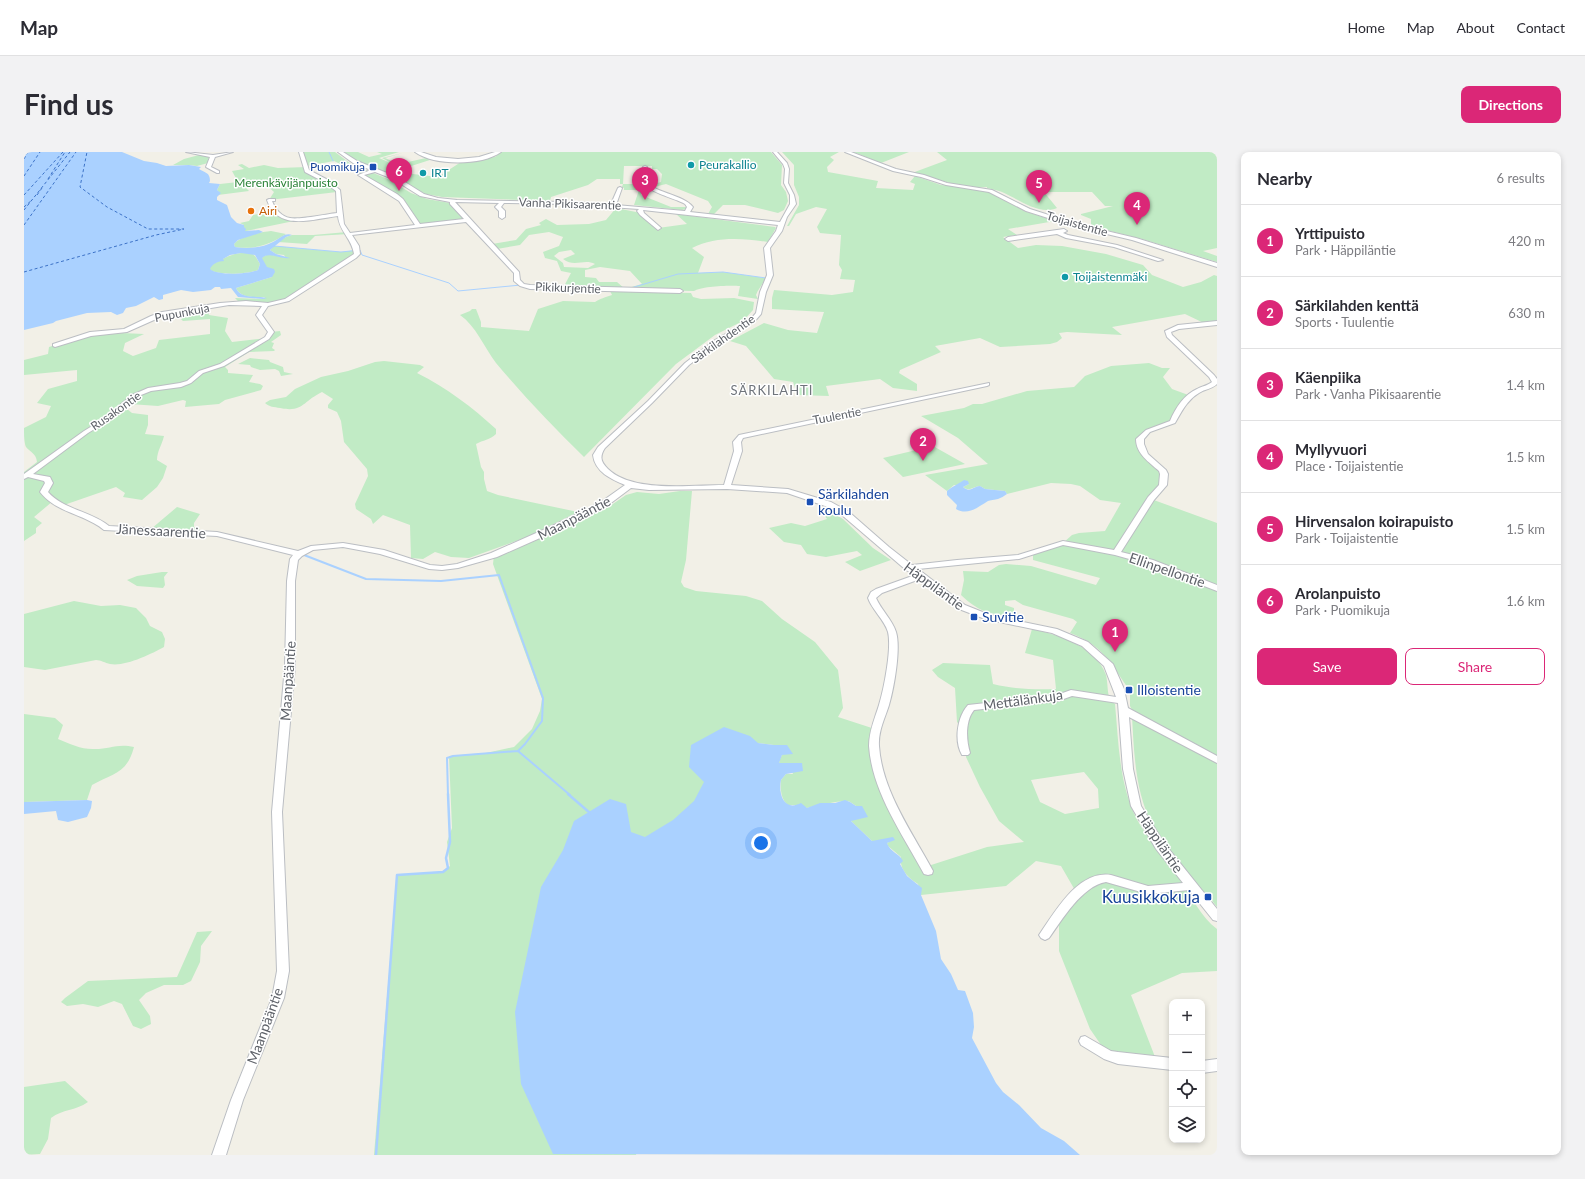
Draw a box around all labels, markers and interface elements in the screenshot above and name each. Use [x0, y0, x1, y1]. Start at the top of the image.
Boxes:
text: Map [20, 16, 58, 39]
text: Home [1347, 19, 1385, 36]
text: Map [1407, 19, 1434, 36]
text: About [1456, 19, 1494, 36]
text: Contact [1516, 19, 1565, 36]
button: Directions [1461, 86, 1561, 123]
text: Find us [24, 87, 114, 121]
place label: Peurakallio [699, 157, 757, 172]
pin: 6 [386, 158, 412, 191]
place label: Puomikuja [310, 159, 365, 174]
marker: Peurakallio [686, 160, 696, 170]
marker: Puomikuja [368, 162, 378, 172]
place label: IRT [431, 165, 449, 180]
pin: 3 [632, 167, 658, 200]
marker: IRT [418, 168, 428, 178]
text: Nearby [1257, 168, 1312, 189]
pin: 5 [1026, 170, 1052, 203]
text: 6 results [1497, 170, 1545, 186]
park label: Merenkävijänpuisto [234, 175, 338, 190]
pin: 4 [1124, 192, 1150, 225]
street label: Vanha Pikisaarentie [518, 194, 622, 213]
place label: Airi [259, 203, 277, 218]
marker: Airi [246, 206, 256, 216]
street label: Toijaistentie [1045, 208, 1110, 239]
text: Yrttipuisto [1295, 224, 1365, 242]
text: 1 [1266, 233, 1274, 249]
text: 420 m [1508, 233, 1545, 249]
text: Park · Häppiläntie [1295, 242, 1396, 258]
place label: Toijaistenmäki [1073, 269, 1147, 284]
marker: Toijaistenmäki [1060, 272, 1070, 282]
street label: Pikikurjentie [535, 279, 601, 296]
text: Särkilahden kenttä [1295, 296, 1419, 314]
street label: Pupunkuja [153, 300, 211, 325]
text: 2 [1266, 305, 1274, 321]
text: 630 m [1508, 305, 1545, 321]
street label: Särkilahdentie [688, 311, 758, 366]
text: Sports · Tuulentie [1295, 314, 1394, 330]
text: Käenpiika [1295, 368, 1361, 386]
text: 3 [1266, 377, 1274, 393]
text: 1.4 km [1506, 377, 1545, 393]
district label: SÄRKILAHTI [731, 382, 813, 398]
text: Park · Vanha Pikisaarentie [1295, 386, 1441, 402]
street label: Rusakontie [88, 388, 144, 433]
street label: Tuulentie [812, 403, 862, 428]
pin: 2 [910, 428, 936, 461]
text: Myllyvuori [1295, 440, 1367, 458]
text: 4 [1266, 449, 1274, 465]
text: 1.5 km [1506, 449, 1545, 465]
text: Place · Toijaistentie [1295, 458, 1403, 474]
place label: Särkilahden koulu [818, 485, 889, 518]
street label: Maanpääntie [534, 492, 613, 543]
marker: Särkilahden koulu [805, 497, 815, 507]
text: Hirvensalon koirapuisto [1295, 512, 1453, 530]
street label: Jänessaarentie [116, 520, 206, 541]
text: 5 [1266, 521, 1274, 537]
text: 1.5 km [1506, 521, 1545, 537]
text: Park · Toijaistentie [1295, 530, 1398, 546]
street label: Ellinpellontie [1127, 549, 1207, 590]
street label: Häppiläntie [901, 558, 968, 613]
text: Arolanpuisto [1295, 584, 1381, 602]
text: 6 [1266, 593, 1274, 609]
text: 1.6 km [1506, 593, 1545, 609]
text: Park · Puomikuja [1295, 602, 1390, 618]
place label: Suvitie [982, 608, 1024, 625]
marker: Suvitie [969, 612, 979, 622]
pin: 1 [1102, 619, 1128, 652]
street label: Maanpääntie [276, 640, 299, 721]
button: Save [1257, 648, 1397, 685]
button: Share [1405, 648, 1545, 685]
place label: Illoistentie [1137, 681, 1201, 698]
marker: Illoistentie [1124, 685, 1134, 695]
street label: Mettälänkuja [982, 686, 1064, 713]
street label: Häppiläntie [1134, 808, 1187, 876]
your location [751, 833, 771, 853]
place label: Kuusikkokuja [1102, 886, 1200, 907]
marker: Kuusikkokuja [1203, 892, 1213, 902]
street label: Maanpääntie [243, 985, 286, 1066]
map controls [1169, 999, 1205, 1143]
button: + [1169, 999, 1205, 1035]
button: − [1169, 1035, 1205, 1071]
button: locate [1169, 1071, 1205, 1107]
button: layers [1169, 1107, 1205, 1143]

